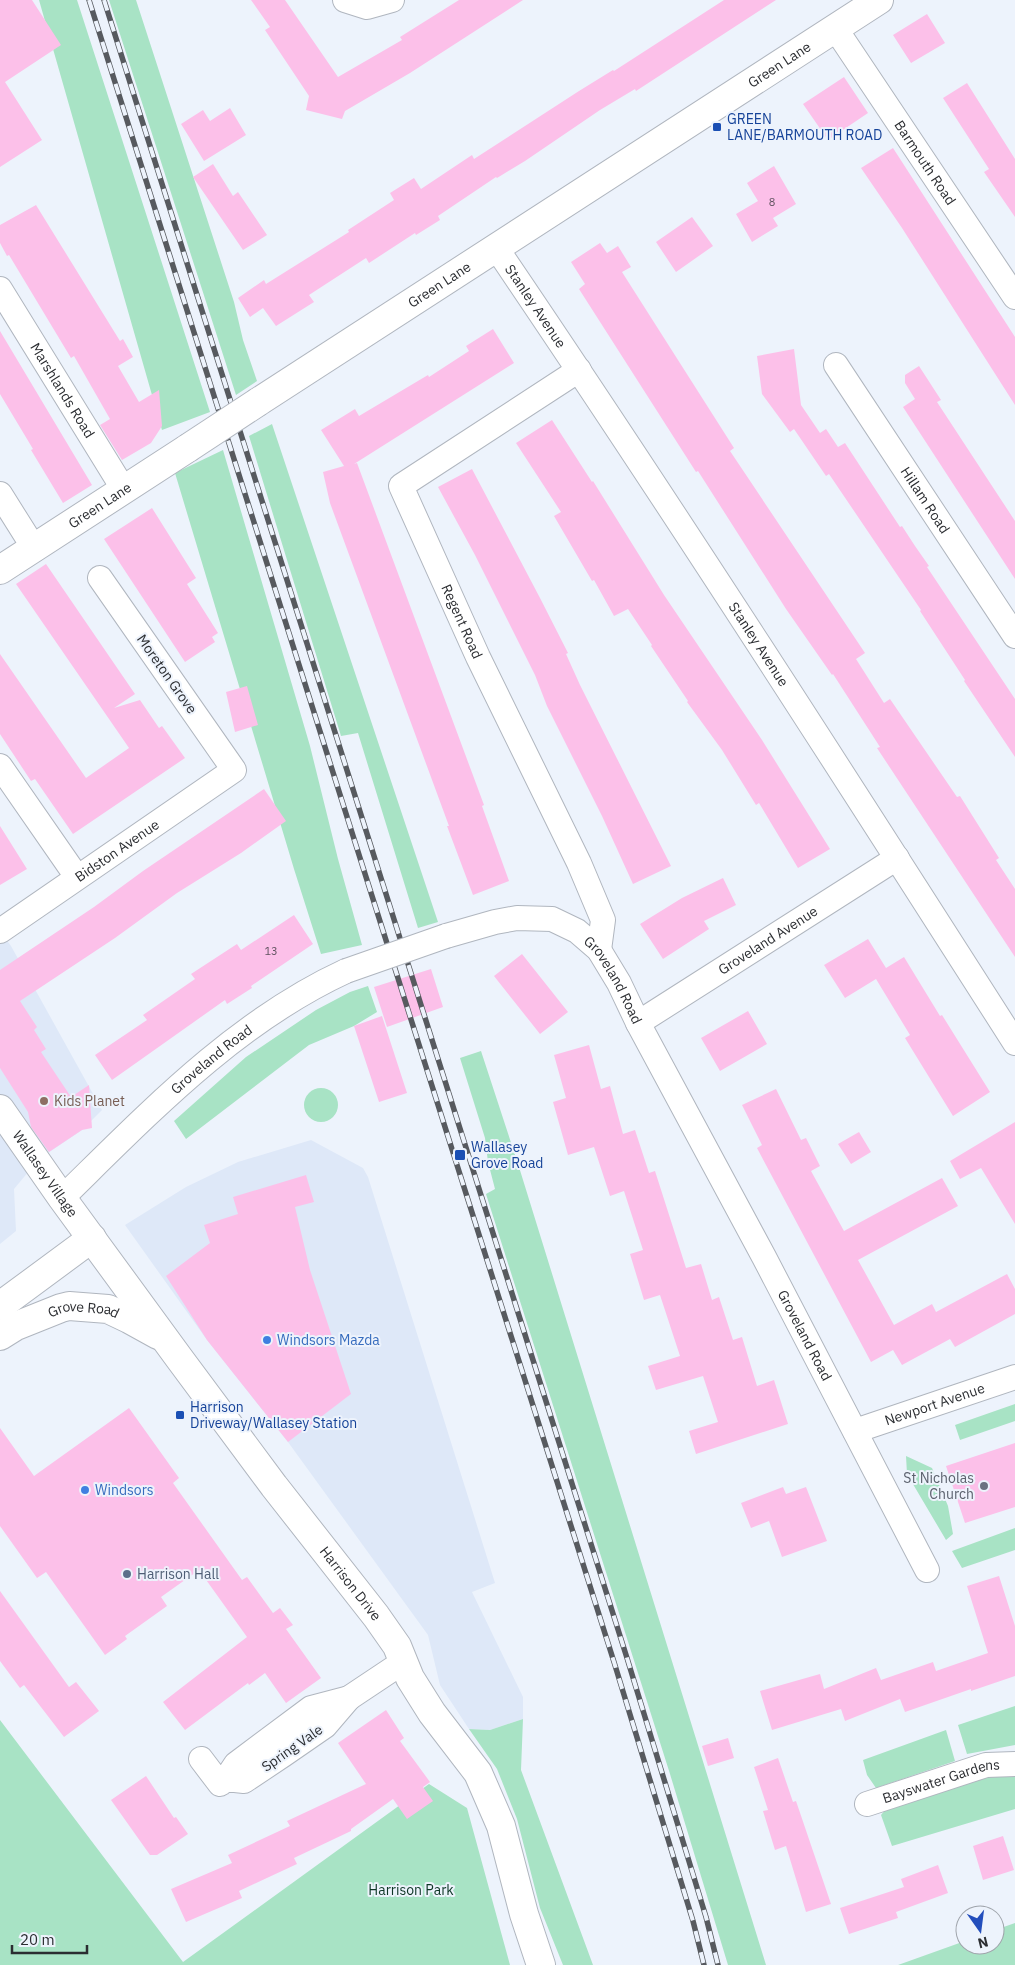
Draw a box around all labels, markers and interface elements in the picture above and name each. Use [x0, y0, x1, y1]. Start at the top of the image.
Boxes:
street label: Green Lane [744, 37, 815, 92]
place label: GREEN LANE/BARMOUTH ROAD [727, 110, 882, 144]
street label: Barmouth Road [890, 117, 960, 208]
marker: GREEN LANE/BARMOUTH ROAD [711, 121, 723, 133]
house number: 8 [769, 195, 775, 209]
street label: Green Lane [404, 257, 475, 312]
street label: Stanley Avenue [501, 261, 570, 352]
street label: Marshlands Road [26, 339, 99, 441]
street label: Hillam Road [897, 463, 954, 537]
street label: Green Lane [65, 478, 135, 532]
street label: Regent Road [437, 581, 487, 662]
street label: Stanley Avenue [725, 599, 793, 690]
street label: Moreton Grove [133, 631, 201, 717]
street label: Bidston Avenue [71, 815, 163, 886]
street label: Groveland Avenue [715, 902, 821, 979]
street label: Groveland Road [580, 932, 646, 1027]
house number: 13 [264, 944, 278, 958]
street label: Groveland Road [167, 1021, 256, 1098]
place label: Kids Planet [54, 1092, 125, 1110]
marker: Kids Planet [38, 1095, 50, 1107]
street label: Wallasey Village [9, 1127, 82, 1221]
place label: Wallasey Grove Road [471, 1138, 543, 1172]
marker: Wallasey Grove Road [453, 1148, 467, 1162]
street label: Groveland Road [774, 1287, 836, 1384]
street label: Grove Road [45, 1297, 122, 1322]
place label: Windsors Mazda [277, 1331, 380, 1349]
marker: Windsors Mazda [261, 1334, 273, 1346]
street label: Newport Avenue [882, 1379, 987, 1429]
place label: Harrison Driveway/Wallasey Station [190, 1398, 357, 1432]
marker: Harrison Driveway/Wallasey Station [174, 1409, 186, 1421]
place label: St Nicholas Church [903, 1469, 974, 1503]
marker: St Nicholas Church [978, 1480, 990, 1492]
place label: Windsors [95, 1481, 154, 1499]
marker: Windsors [79, 1484, 91, 1496]
street label: Harrison Drive [316, 1543, 385, 1625]
place label: Harrison Hall [137, 1565, 219, 1583]
marker: Harrison Hall [121, 1568, 133, 1580]
street label: Spring Vale [258, 1720, 326, 1776]
street label: Bayswater Gardens [880, 1756, 1000, 1807]
park label: Harrison Park [368, 1881, 454, 1899]
north arrow [955, 1905, 1005, 1955]
scale bar [12, 1922, 88, 1954]
text: 20 m [20, 1930, 55, 1949]
text: N [976, 1933, 990, 1953]

